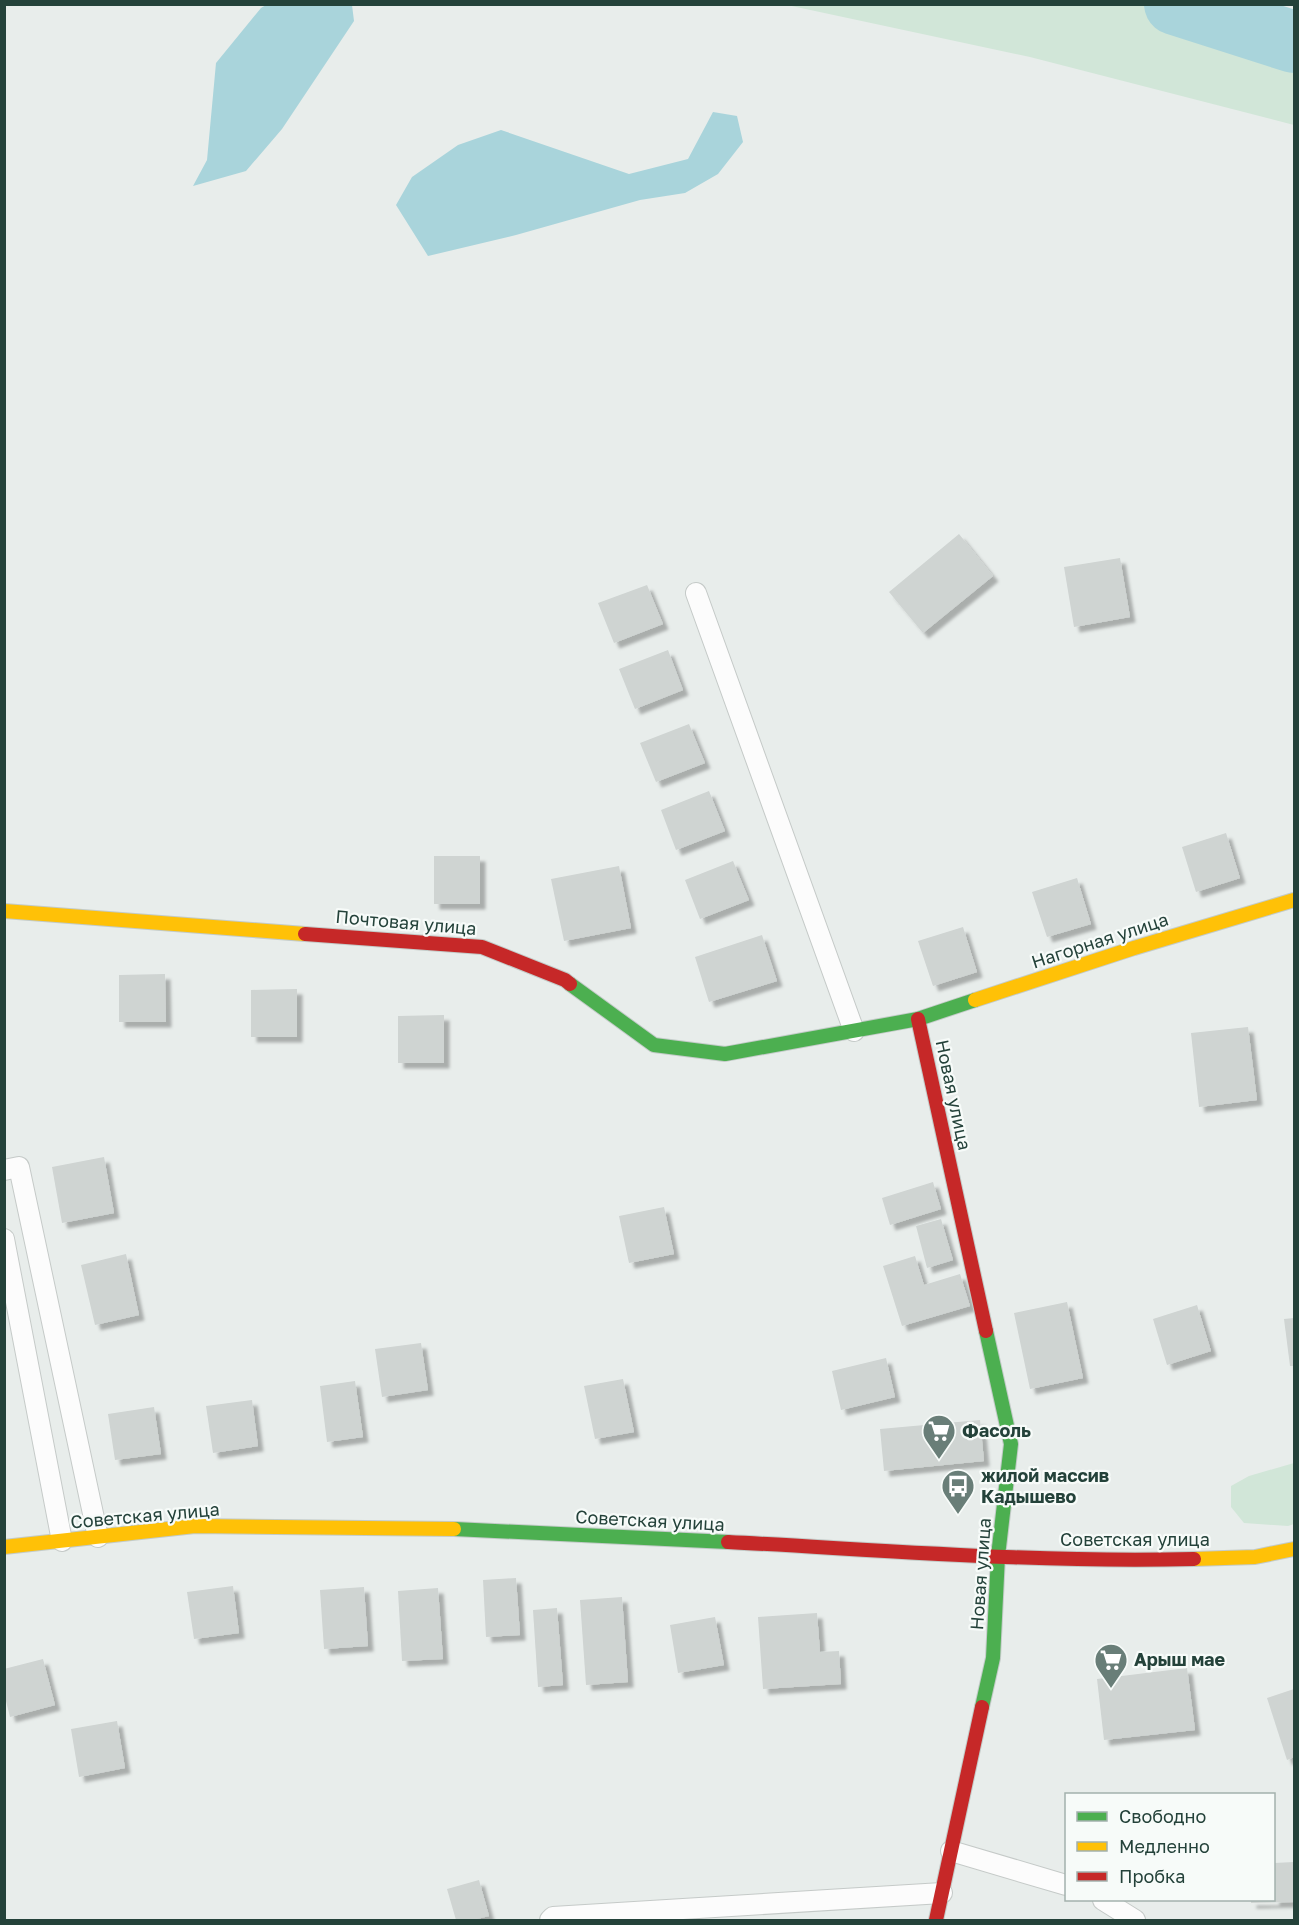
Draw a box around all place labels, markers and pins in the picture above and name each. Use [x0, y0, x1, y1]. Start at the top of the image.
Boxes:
supermarket icon: Фасоль [921, 1413, 957, 1460]
place label: Фасоль [962, 1419, 1031, 1441]
place label: жилой массив Кадышево [981, 1464, 1109, 1507]
bus stop icon: жилой массив Кадышево [940, 1468, 976, 1515]
supermarket icon: Арыш мае [1093, 1642, 1129, 1689]
place label: Арыш мае [1134, 1648, 1226, 1670]

